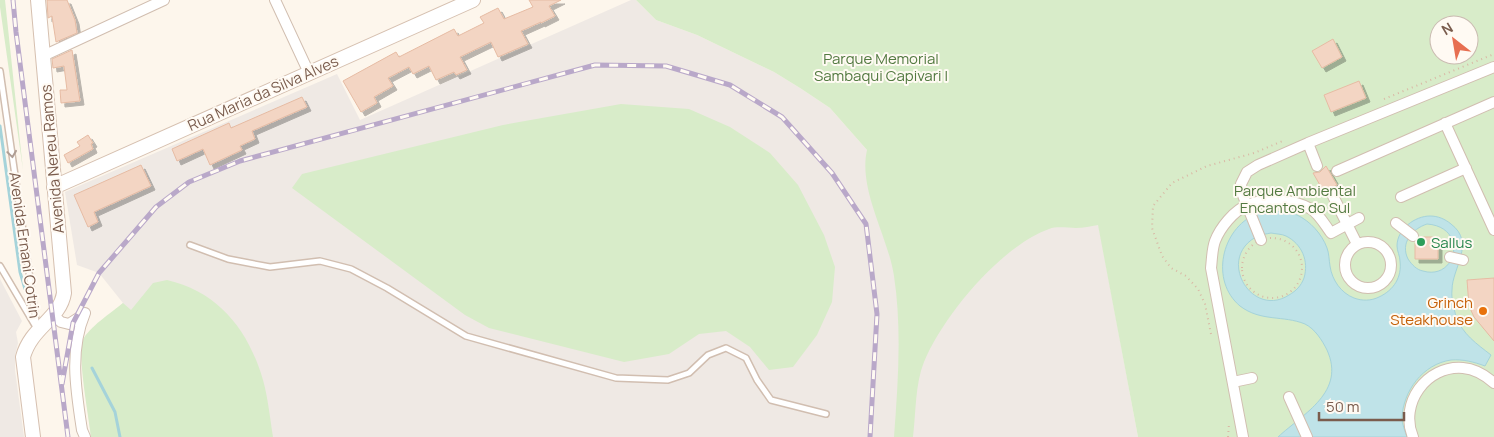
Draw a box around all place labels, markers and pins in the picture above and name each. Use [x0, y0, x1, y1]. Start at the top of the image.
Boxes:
place label: Sallus [1431, 232, 1472, 253]
marker: Sallus [1415, 236, 1427, 248]
place label: Grinch Steakhouse [1390, 292, 1473, 330]
marker: Grinch Steakhouse [1477, 305, 1489, 317]

